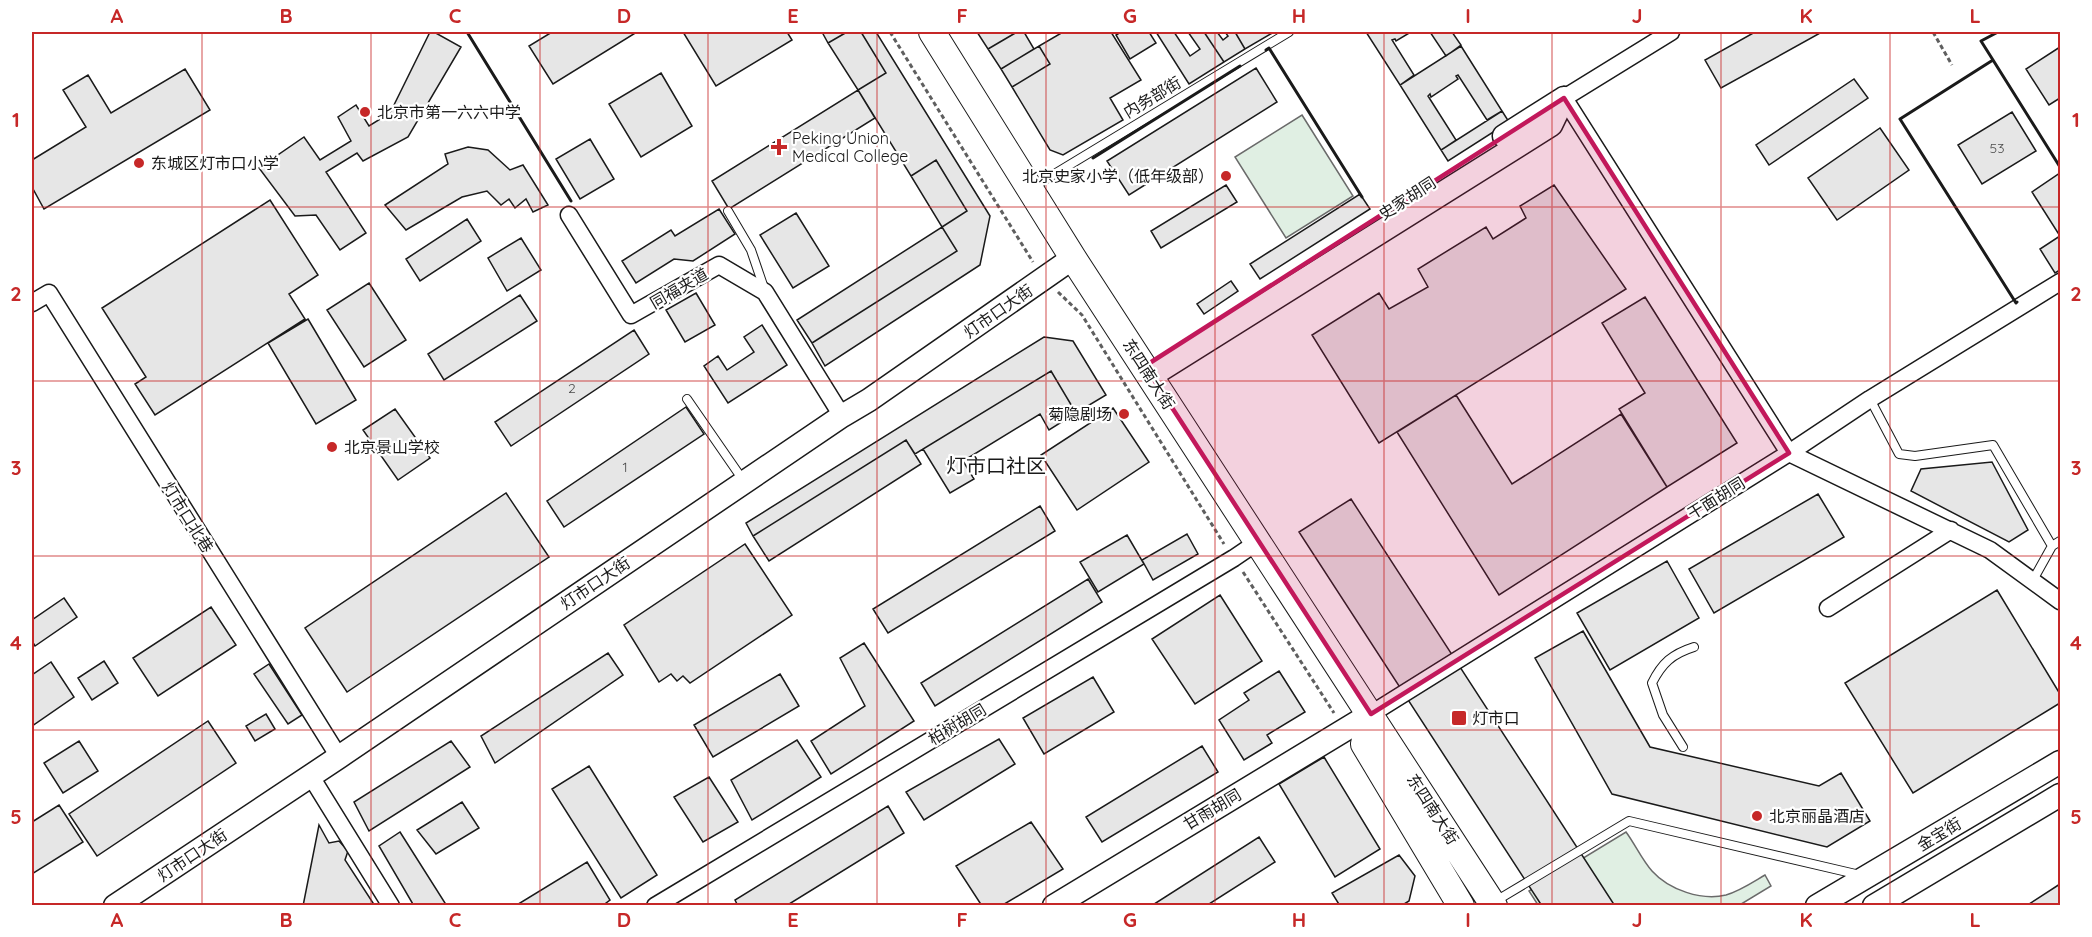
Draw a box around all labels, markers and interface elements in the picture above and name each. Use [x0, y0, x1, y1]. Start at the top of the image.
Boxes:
text: A [111, 3, 124, 28]
text: B [279, 3, 293, 28]
text: C [449, 3, 462, 28]
text: D [617, 3, 631, 28]
text: E [787, 3, 799, 28]
text: F [956, 3, 968, 28]
text: G [1123, 3, 1137, 28]
text: H [1292, 3, 1306, 28]
text: I [1465, 3, 1471, 28]
text: J [1631, 3, 1643, 28]
text: K [1799, 3, 1813, 28]
text: L [1969, 3, 1981, 28]
street label: 内务部街 [1119, 72, 1185, 122]
place label: 北京市第一六六中学 [377, 102, 521, 122]
marker: 北京市第一六六中学 [358, 105, 372, 119]
text: 1 [12, 107, 20, 132]
text: 1 [2072, 107, 2080, 132]
place label: Peking Union Medical College [792, 128, 908, 166]
marker: Peking Union Medical College [770, 138, 788, 156]
house number: 53 [1990, 139, 2004, 157]
place label: 东城区灯市口小学 [151, 153, 279, 173]
marker: 东城区灯市口小学 [132, 156, 146, 170]
place label: 北京史家小学（低年级部） [1022, 166, 1214, 186]
marker: 北京史家小学（低年级部） [1219, 169, 1233, 183]
street label: 史家胡同 [1375, 172, 1439, 224]
street label: 同福夹道 [646, 263, 712, 313]
street label: 灯市口大街 [959, 280, 1037, 342]
text: 2 [10, 281, 22, 306]
text: 2 [2070, 281, 2082, 306]
street label: 东四南大街 [1119, 335, 1179, 413]
house number: 2 [568, 379, 576, 397]
place label: 菊隐剧场 [1048, 404, 1112, 424]
marker: 菊隐剧场 [1117, 407, 1131, 421]
place label: 北京景山学校 [344, 437, 440, 457]
marker: 北京景山学校 [325, 440, 339, 454]
district label: 灯市口社区 [946, 453, 1046, 478]
text: 3 [11, 455, 21, 480]
text: 3 [2071, 455, 2081, 480]
house number: 1 [622, 458, 628, 476]
street label: 干面胡同 [1684, 473, 1748, 523]
street label: 灯市口北巷 [158, 478, 218, 556]
street label: 灯市口大街 [556, 552, 634, 614]
text: 4 [10, 630, 22, 655]
text: 4 [2070, 630, 2082, 655]
street label: 柏树胡同 [924, 699, 990, 749]
place label: 灯市口 [1472, 708, 1520, 728]
marker: 灯市口 [1450, 709, 1468, 727]
street label: 东四南大街 [1403, 770, 1463, 848]
street label: 甘雨胡同 [1179, 784, 1245, 834]
text: 5 [10, 804, 22, 829]
text: 5 [2070, 804, 2082, 829]
place label: 北京丽晶酒店 [1769, 806, 1865, 826]
marker: 北京丽晶酒店 [1750, 809, 1764, 823]
street label: 金宝街 [1913, 813, 1965, 855]
street label: 灯市口大街 [153, 824, 231, 886]
text: A [111, 907, 124, 932]
text: B [279, 907, 293, 932]
text: C [449, 907, 462, 932]
text: D [617, 907, 631, 932]
text: E [787, 907, 799, 932]
text: F [956, 907, 968, 932]
text: G [1123, 907, 1137, 932]
text: H [1292, 907, 1306, 932]
text: I [1465, 907, 1471, 932]
text: J [1631, 907, 1643, 932]
text: K [1799, 907, 1813, 932]
text: L [1969, 907, 1981, 932]

